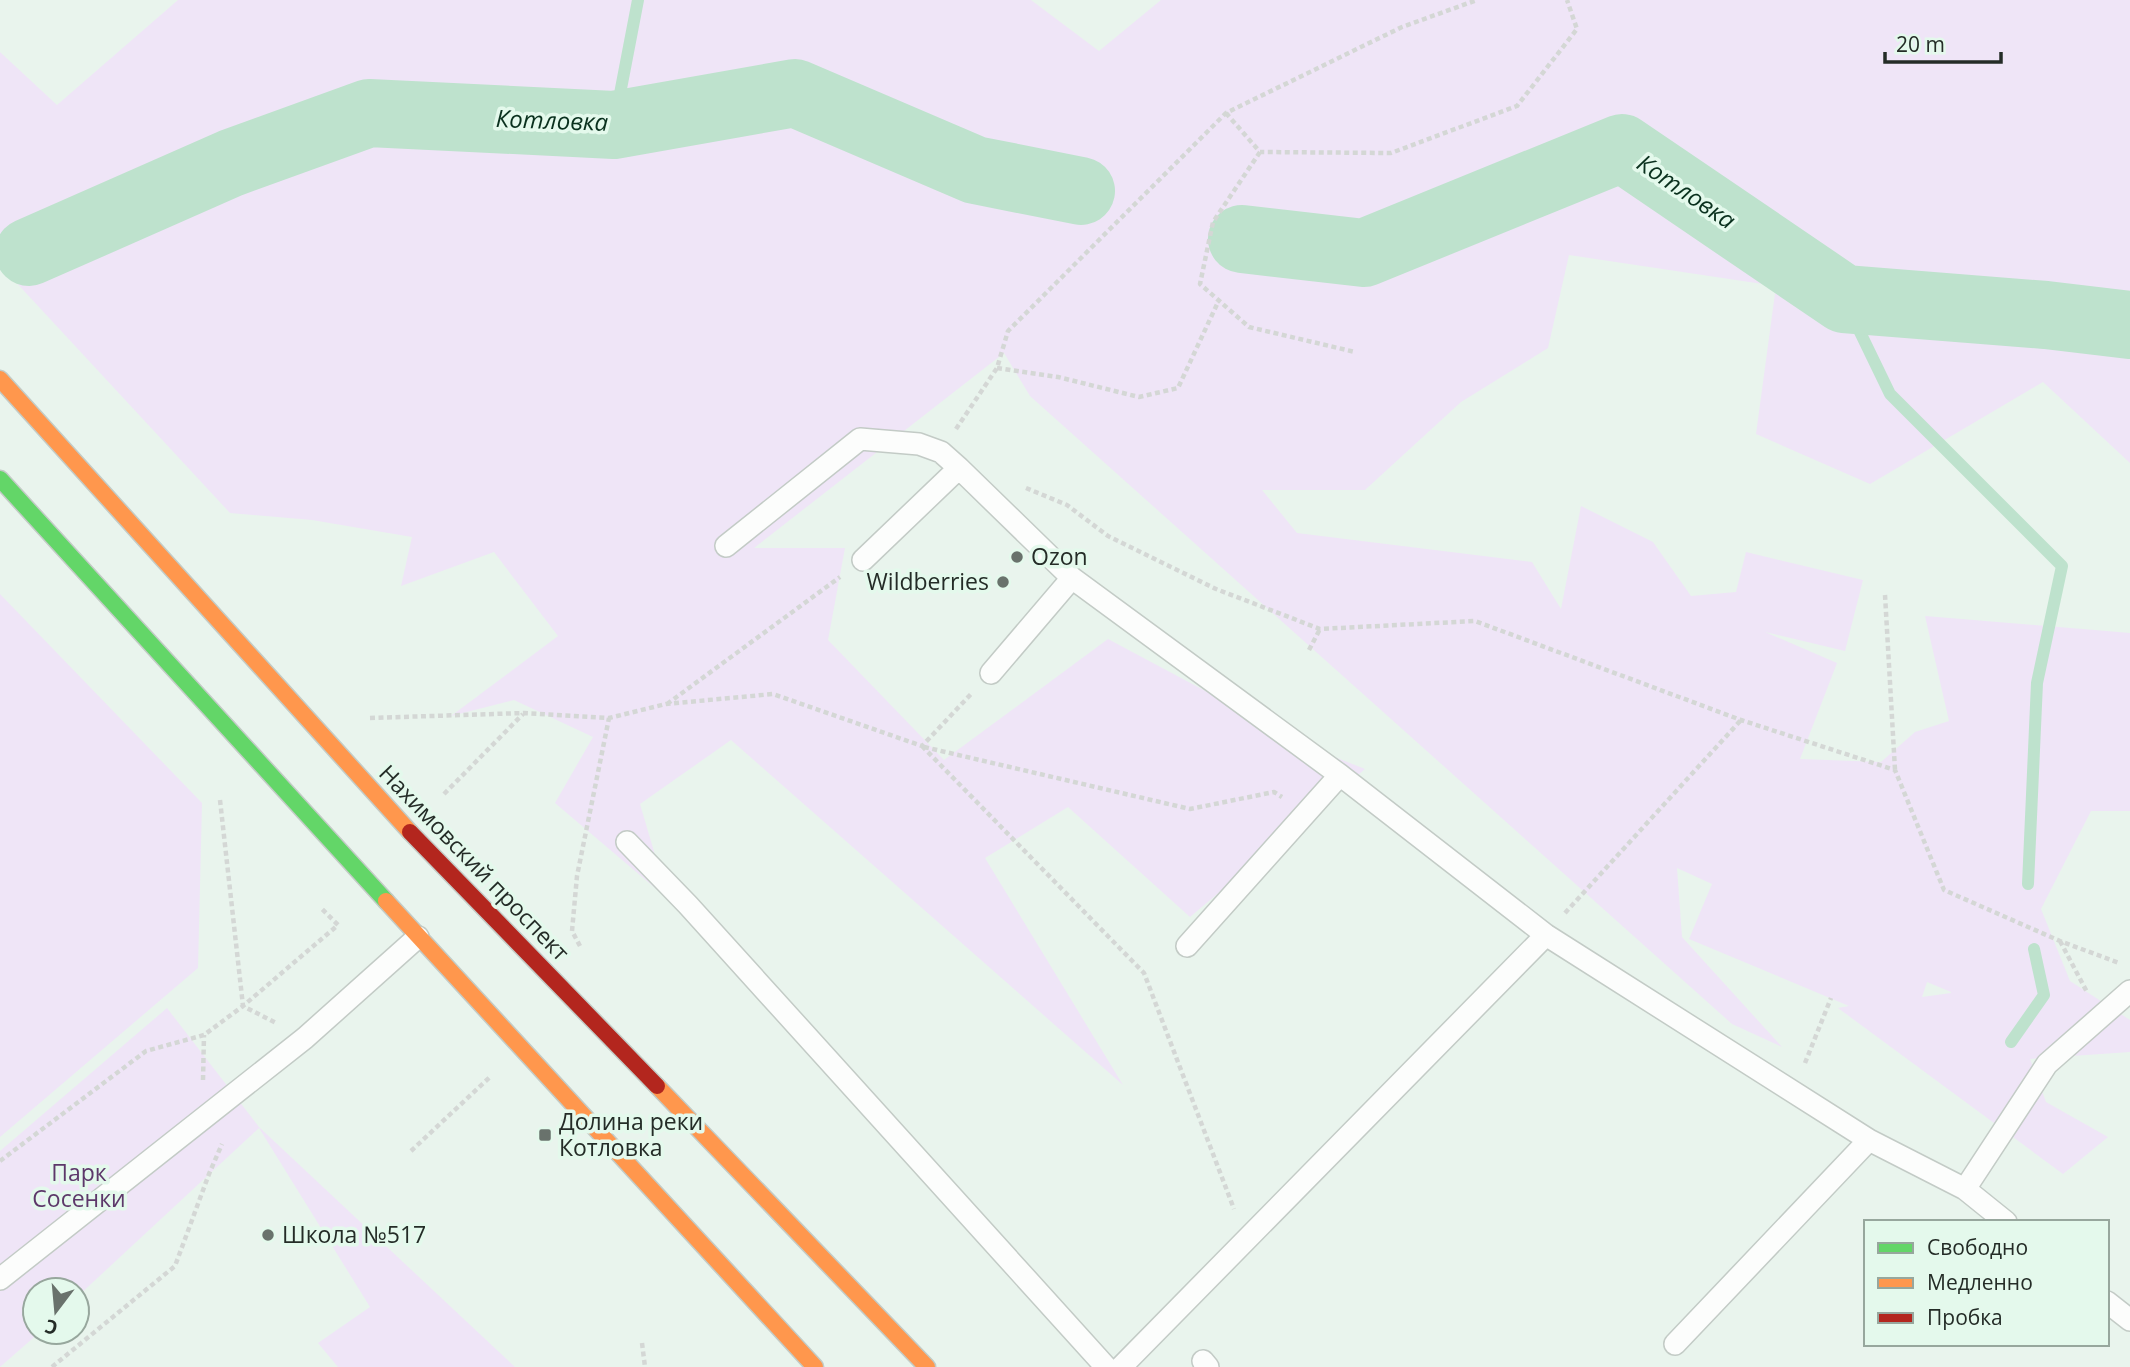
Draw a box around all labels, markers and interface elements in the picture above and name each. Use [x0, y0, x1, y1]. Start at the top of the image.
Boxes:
scale bar [1885, 21, 2000, 65]
text: 20 m [1896, 30, 1945, 58]
water label: Котловка [495, 101, 609, 138]
water label: Котловка [1631, 146, 1743, 236]
place label: Ozon [1031, 540, 1088, 572]
marker: Ozon [1009, 549, 1025, 565]
place label: Wildberries [867, 565, 989, 597]
marker: Wildberries [995, 574, 1011, 590]
street label: Нахимовский проспект [372, 757, 577, 968]
place label: Долина реки Котловка [559, 1105, 703, 1163]
marker: Долина реки Котловка [537, 1127, 553, 1143]
park label: Парк Сосенки [32, 1156, 126, 1214]
place label: Школа №517 [282, 1218, 426, 1250]
legend [1864, 1220, 2109, 1346]
marker: Школа №517 [260, 1227, 276, 1243]
text: Свободно [1927, 1233, 2028, 1261]
text: Медленно [1927, 1268, 2033, 1296]
north arrow [21, 1276, 91, 1346]
text: Пробка [1927, 1303, 2003, 1331]
text: С [42, 1313, 61, 1342]

